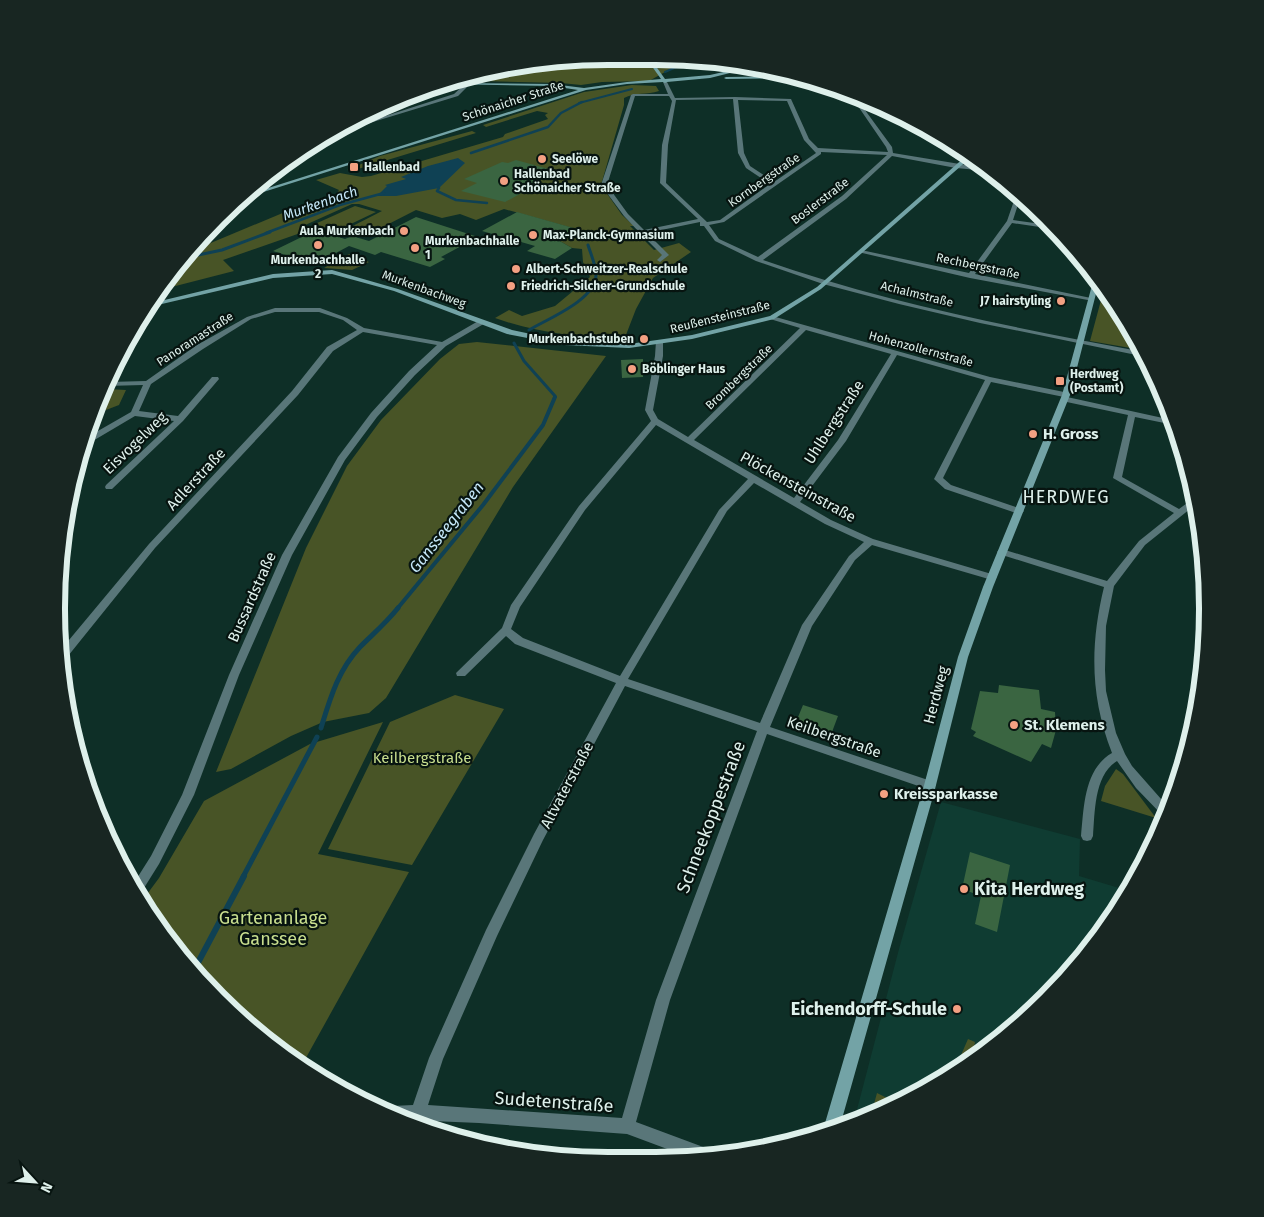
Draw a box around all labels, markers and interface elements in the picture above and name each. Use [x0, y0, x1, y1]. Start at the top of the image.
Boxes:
street label: Schönaicher Straße [461, 78, 565, 124]
street label: Kornbergstraße [726, 150, 802, 210]
place label: Seelöwe [552, 152, 599, 166]
marker: Seelöwe [536, 153, 548, 165]
place label: Hallenbad [364, 160, 420, 174]
marker: Hallenbad [348, 161, 360, 173]
place label: Hallenbad Schönaicher Straße [514, 167, 621, 195]
marker: Hallenbad Schönaicher Straße [498, 175, 510, 187]
street label: Boslerstraße [788, 175, 852, 227]
water label: Murkenbach [281, 183, 360, 224]
place label: Aula Murkenbach [299, 224, 394, 238]
marker: Aula Murkenbach [398, 225, 410, 237]
place label: Max-Planck-Gymnasium [543, 228, 674, 242]
marker: Max-Planck-Gymnasium [527, 229, 539, 241]
place label: Murkenbachhalle 1 [425, 234, 520, 262]
marker: Murkenbachhalle 2 [312, 239, 324, 251]
marker: Murkenbachhalle 1 [409, 242, 421, 254]
street label: Rechbergstraße [935, 250, 1021, 282]
place label: Murkenbachhalle 2 [271, 253, 366, 281]
place label: Albert-Schweitzer-Realschule [525, 262, 688, 276]
marker: Albert-Schweitzer-Realschule [510, 263, 522, 275]
street label: Murkenbachweg [380, 267, 469, 311]
street label: Achalmstraße [879, 278, 955, 310]
place label: Friedrich-Silcher-Grundschule [521, 279, 686, 293]
marker: Friedrich-Silcher-Grundschule [505, 280, 517, 292]
place label: J7 hairstyling [979, 294, 1051, 308]
marker: J7 hairstyling [1055, 295, 1067, 307]
street label: Reußensteinstraße [669, 298, 771, 336]
street label: Panoramastraße [154, 309, 236, 369]
street label: Hohenzollernstraße [867, 328, 975, 370]
place label: Murkenbachstuben [529, 332, 634, 346]
marker: Murkenbachstuben [638, 333, 650, 345]
street label: Brombergstraße [703, 342, 775, 412]
place label: Böblinger Haus [642, 362, 726, 376]
marker: Böblinger Haus [626, 363, 638, 375]
place label: Herdweg (Postamt) [1070, 367, 1123, 395]
marker: Herdweg (Postamt) [1054, 375, 1066, 387]
street label: Uhlbergstraße [800, 377, 868, 467]
street label: Eisvogelweg [99, 408, 171, 478]
place label: H. Gross [1043, 425, 1099, 443]
marker: H. Gross [1027, 428, 1039, 440]
street label: Adlerstraße [163, 444, 229, 514]
street label: Plöckensteinstraße [737, 448, 859, 526]
water label: Gansseegraben [405, 478, 488, 577]
district label: HERDWEG [1023, 486, 1110, 508]
street label: Bussardstraße [224, 549, 280, 645]
street label: Herdweg [920, 664, 952, 726]
street label: Keilbergstraße [784, 712, 884, 762]
place label: St. Klemens [1024, 716, 1105, 734]
marker: St. Klemens [1008, 719, 1020, 731]
street label: Schneekoppestraße [672, 738, 750, 896]
street label: Altvaterstraße [537, 739, 597, 831]
park label: Keilbergstraße [373, 749, 471, 767]
place label: Kreissparkasse [894, 785, 998, 803]
marker: Kreissparkasse [878, 788, 890, 800]
place label: Kita Herdweg [974, 878, 1084, 900]
marker: Kita Herdweg [958, 883, 970, 895]
park label: Gartenanlage Ganssee [219, 907, 327, 950]
place label: Eichendorff-Schule [791, 998, 947, 1020]
marker: Eichendorff-Schule [951, 1003, 963, 1015]
street label: Sudetenstraße [494, 1087, 614, 1117]
north arrow [10, 1157, 60, 1207]
text: N [37, 1180, 56, 1195]

